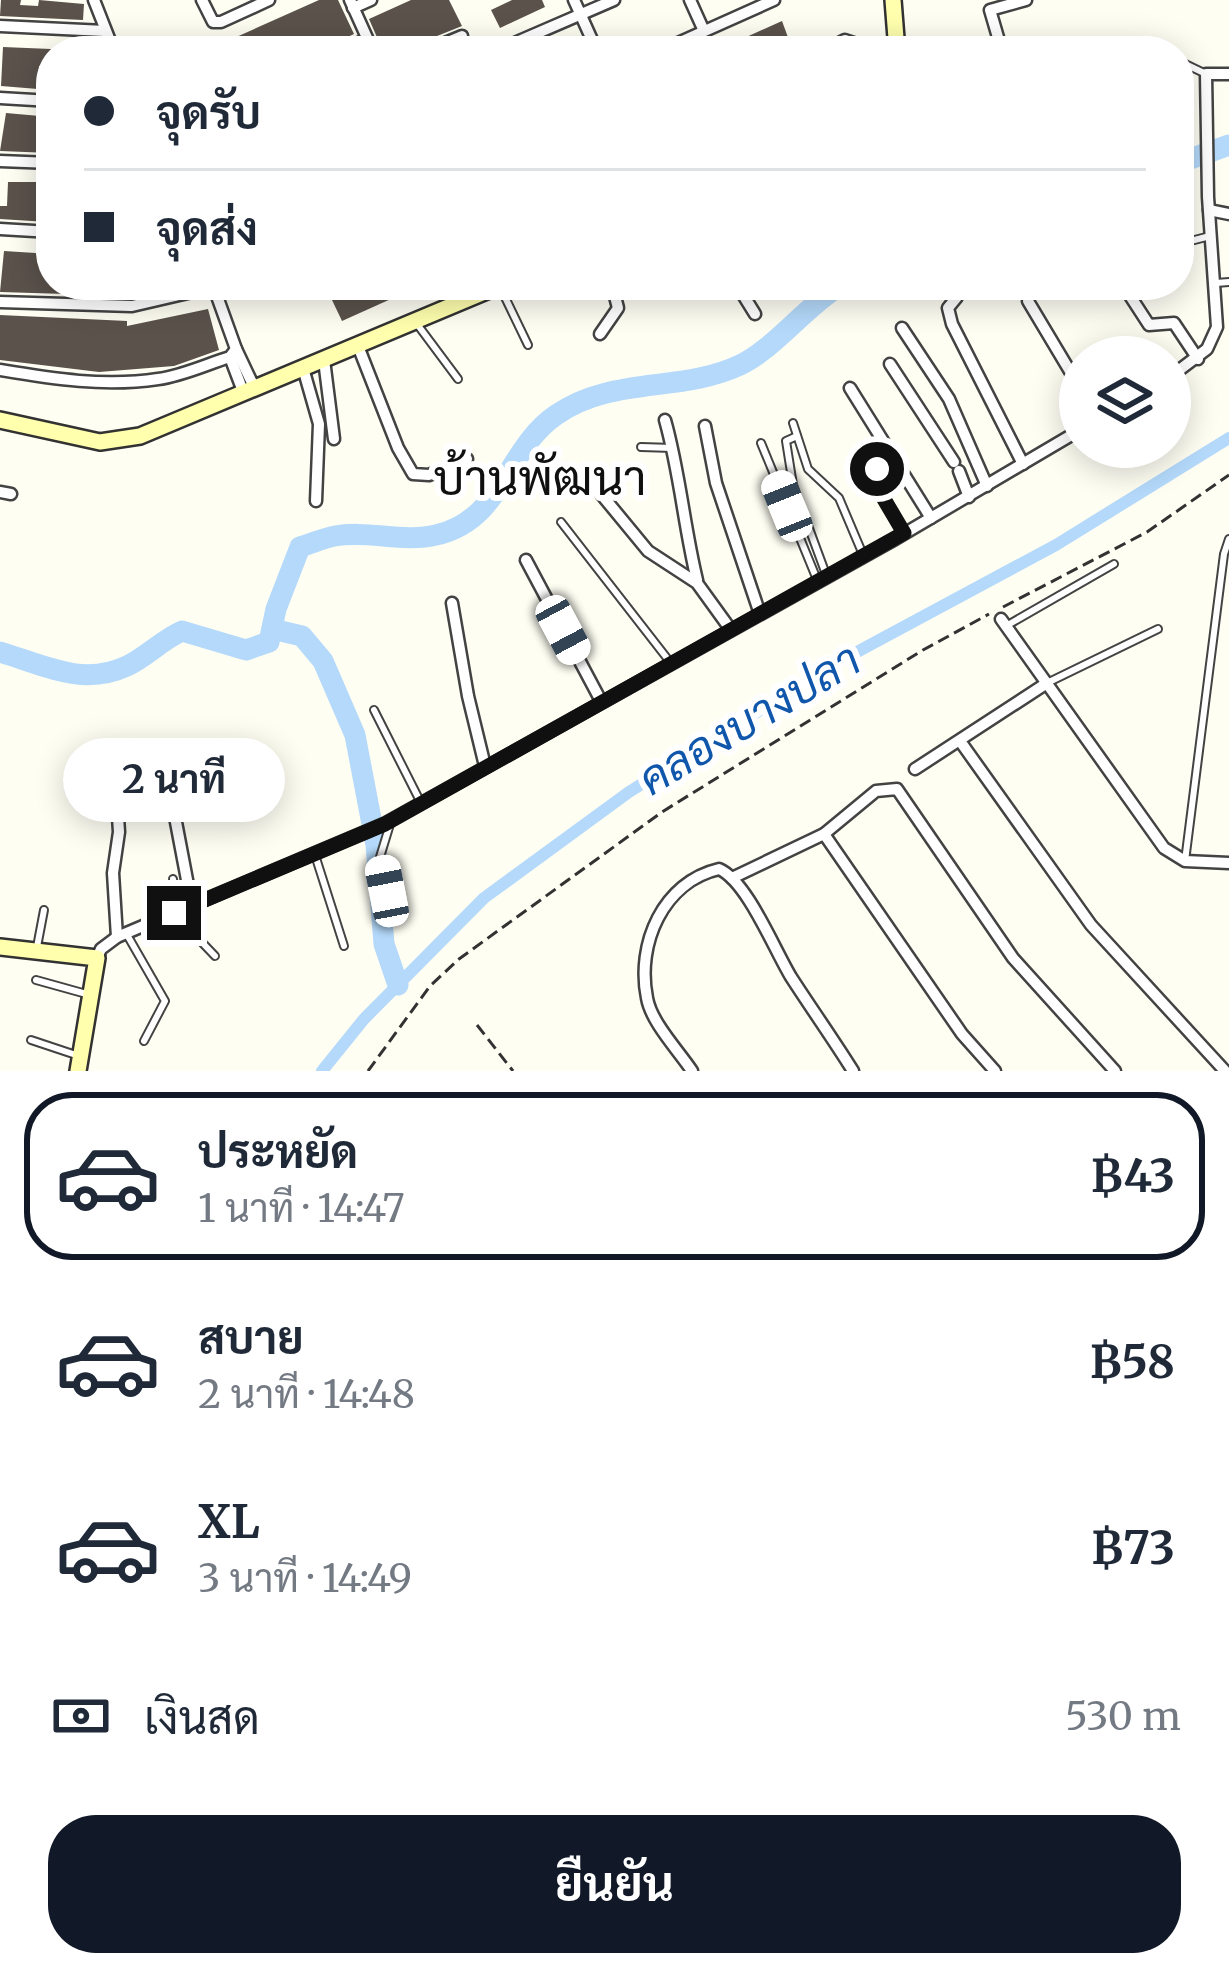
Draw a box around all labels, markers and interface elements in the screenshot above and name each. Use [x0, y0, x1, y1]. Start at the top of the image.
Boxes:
text: จุดรับ [156, 85, 261, 141]
text: จุดส่ง [156, 201, 258, 257]
map controls [1059, 336, 1191, 468]
button: layers [1059, 336, 1191, 468]
route start [850, 442, 904, 496]
district label: บ้านพัฒนา [433, 448, 647, 508]
car [757, 466, 817, 546]
car [530, 590, 596, 670]
water label: คลองบางปลา [628, 631, 870, 807]
callout: 2 นาที [63, 739, 285, 823]
text: 2 นาที [122, 755, 226, 804]
car [362, 852, 412, 930]
route end [147, 886, 201, 940]
icon: car [54, 1122, 162, 1230]
text: ประหยัด [198, 1124, 358, 1180]
text: ฿43 [1091, 1148, 1175, 1204]
text: 1 นาที · 14:47 [198, 1184, 405, 1233]
icon: car [54, 1308, 162, 1416]
text: สบาย [198, 1310, 304, 1366]
text: ฿58 [1090, 1334, 1175, 1390]
text: 2 นาที · 14:48 [198, 1370, 415, 1419]
icon: car [54, 1494, 162, 1602]
text: XL [198, 1494, 260, 1550]
text: ฿73 [1092, 1520, 1175, 1576]
text: 3 นาที · 14:49 [198, 1554, 412, 1603]
icon: cash [48, 1683, 114, 1749]
text: เงินสด [144, 1690, 260, 1746]
text: 530 m [1065, 1692, 1181, 1741]
button: ยืนยัน [48, 1815, 1181, 1953]

